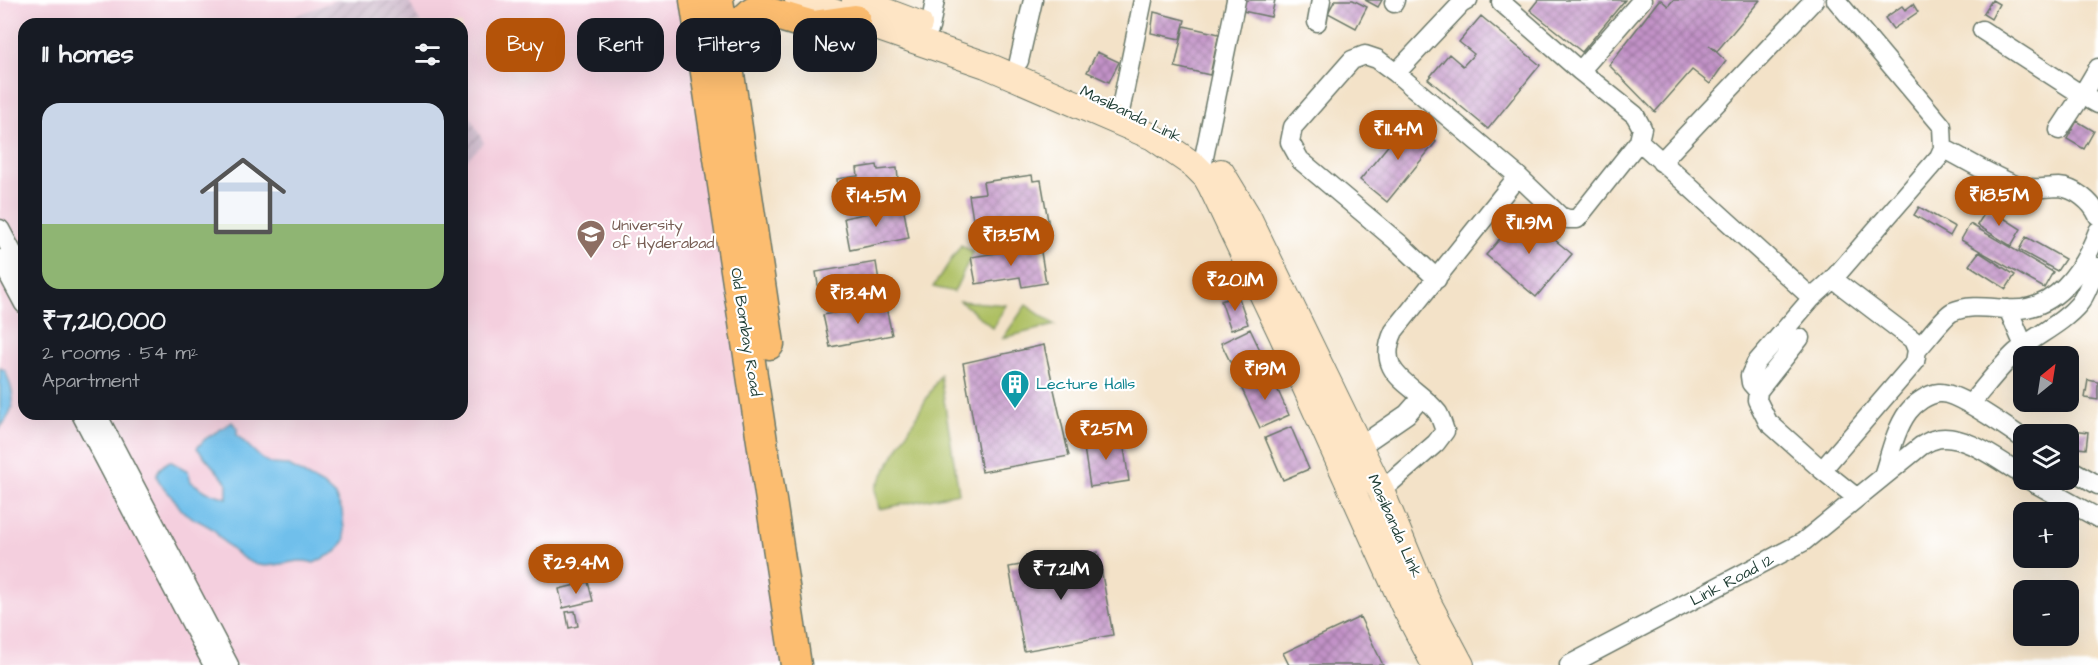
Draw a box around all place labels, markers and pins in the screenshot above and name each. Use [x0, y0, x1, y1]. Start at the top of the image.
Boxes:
pin: ₹11.4M [1349, 110, 1447, 161]
pin: ₹18.5M [1950, 176, 2048, 227]
pin: ₹14.5M [827, 177, 925, 228]
pin: ₹11.9M [1480, 204, 1578, 255]
place label: University of Hyderabad [612, 214, 715, 255]
pin: ₹13.5M [962, 216, 1060, 267]
school or university icon: University of Hyderabad [575, 218, 607, 260]
pin: ₹20.1M [1186, 261, 1284, 312]
pin: ₹13.4M [809, 274, 907, 325]
pin: ₹19M [1229, 350, 1301, 401]
building icon: Lecture Halls [999, 368, 1031, 410]
place label: Lecture Halls [1036, 373, 1135, 395]
pin: ₹25M [1070, 410, 1142, 461]
pin: ₹29.4M [527, 544, 625, 595]
pin: ₹7.21M [1012, 550, 1110, 601]

